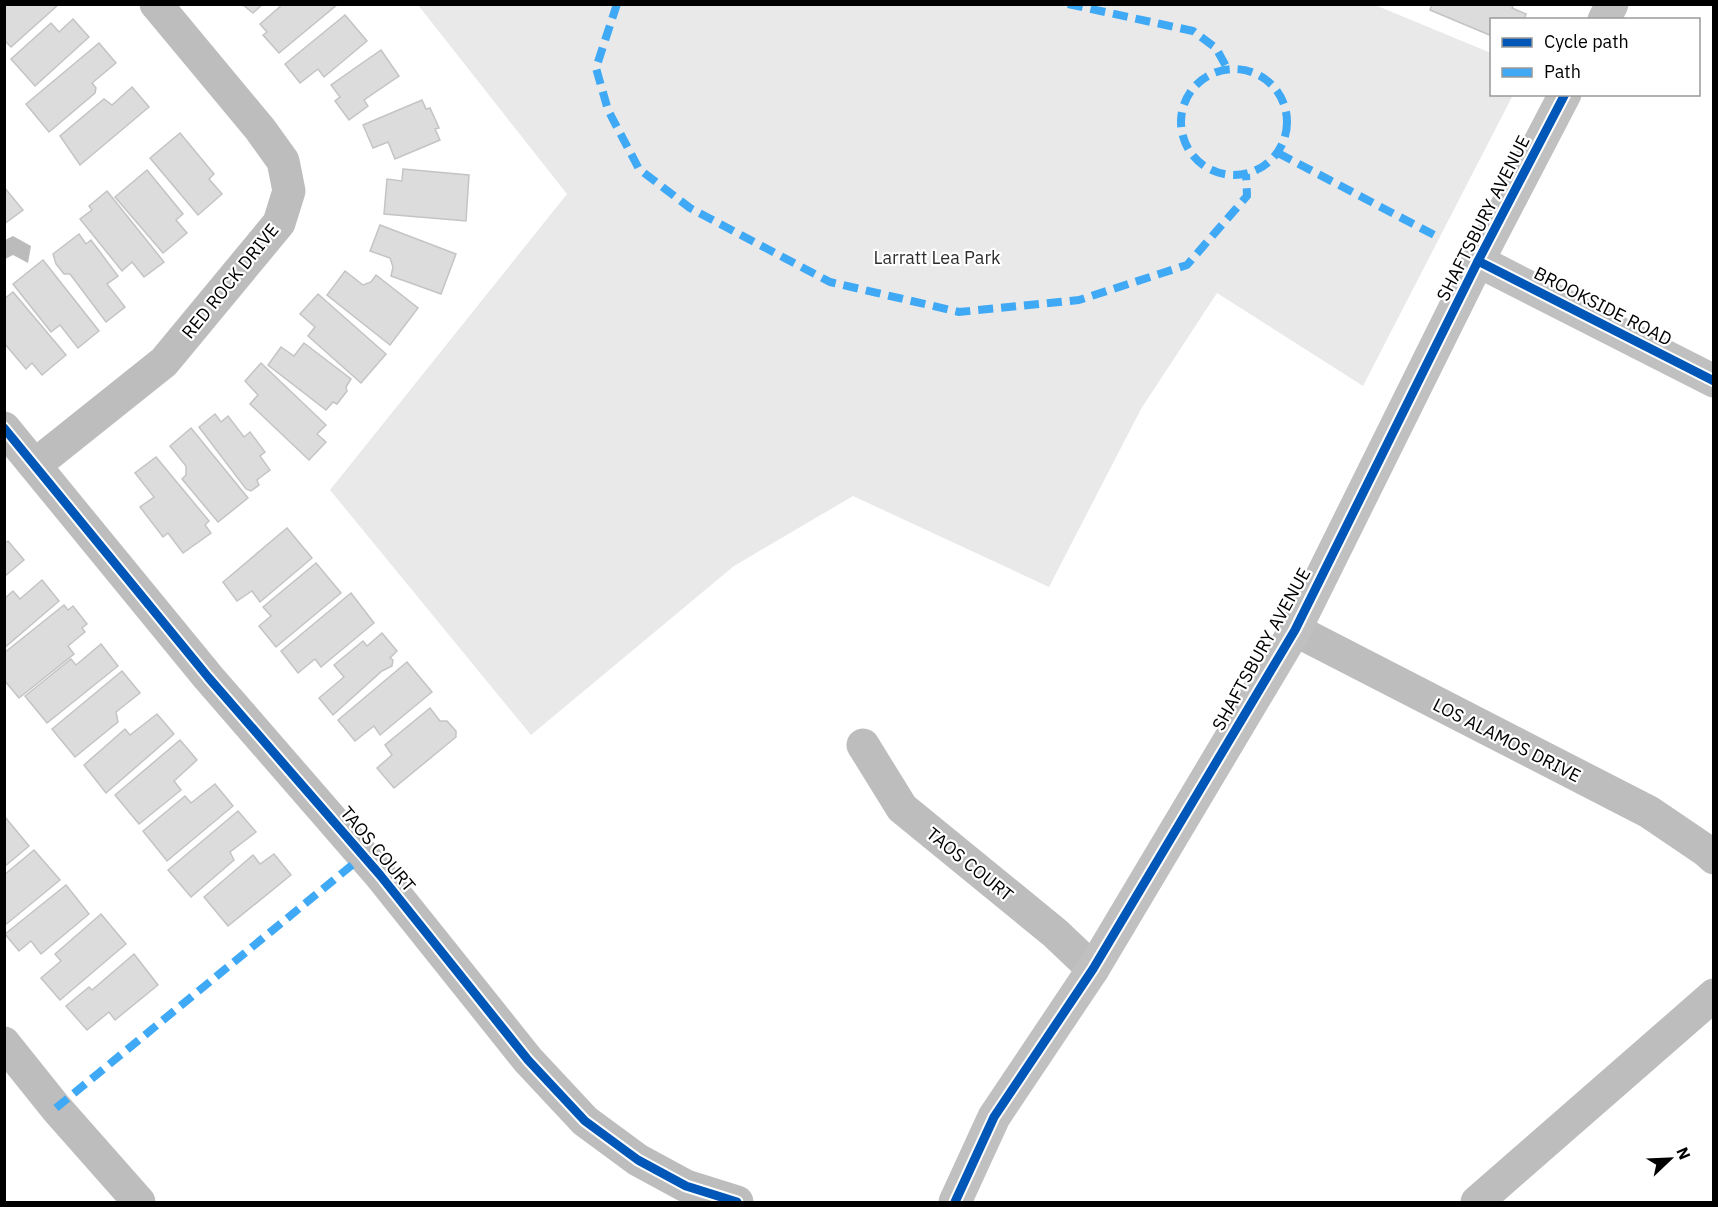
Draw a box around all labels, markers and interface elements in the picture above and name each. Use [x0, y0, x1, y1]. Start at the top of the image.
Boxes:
legend [1490, 18, 1700, 96]
text: Cycle path [1544, 30, 1629, 53]
text: Path [1544, 60, 1581, 83]
street label: SHAFTSBURY AVENUE [1431, 131, 1535, 305]
street label: RED ROCK DRIVE [177, 219, 283, 343]
park label: Larratt Lea Park [873, 246, 1001, 269]
street label: BROOKSIDE ROAD [1530, 261, 1676, 351]
street label: SHAFTSBURY AVENUE [1207, 563, 1315, 735]
street label: LOS ALAMOS DRIVE [1429, 693, 1585, 787]
street label: TAOS COURT [335, 801, 421, 897]
street label: TAOS COURT [922, 822, 1018, 906]
north arrow [1640, 1129, 1700, 1189]
text: N [1672, 1144, 1695, 1162]

